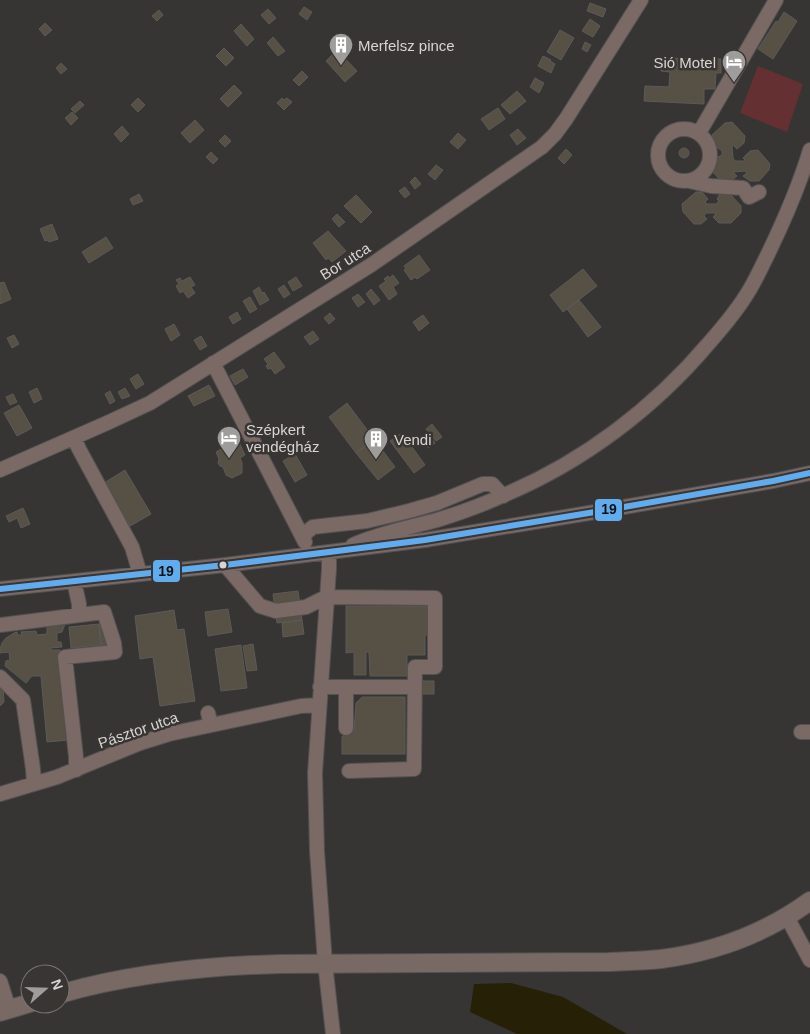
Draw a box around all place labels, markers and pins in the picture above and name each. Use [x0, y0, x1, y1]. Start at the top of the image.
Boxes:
building icon: Merfelsz pince [328, 32, 354, 66]
place label: Merfelsz pince [358, 37, 455, 54]
hotel icon: Sió Motel [721, 49, 747, 83]
place label: Sió Motel [653, 54, 716, 71]
place label: Szépkert vendégház [246, 421, 319, 455]
hotel icon: Szépkert vendégház [216, 425, 242, 459]
building icon: Vendi [363, 426, 389, 460]
place label: Vendi [394, 431, 432, 448]
unlabelled marker [218, 560, 228, 570]

